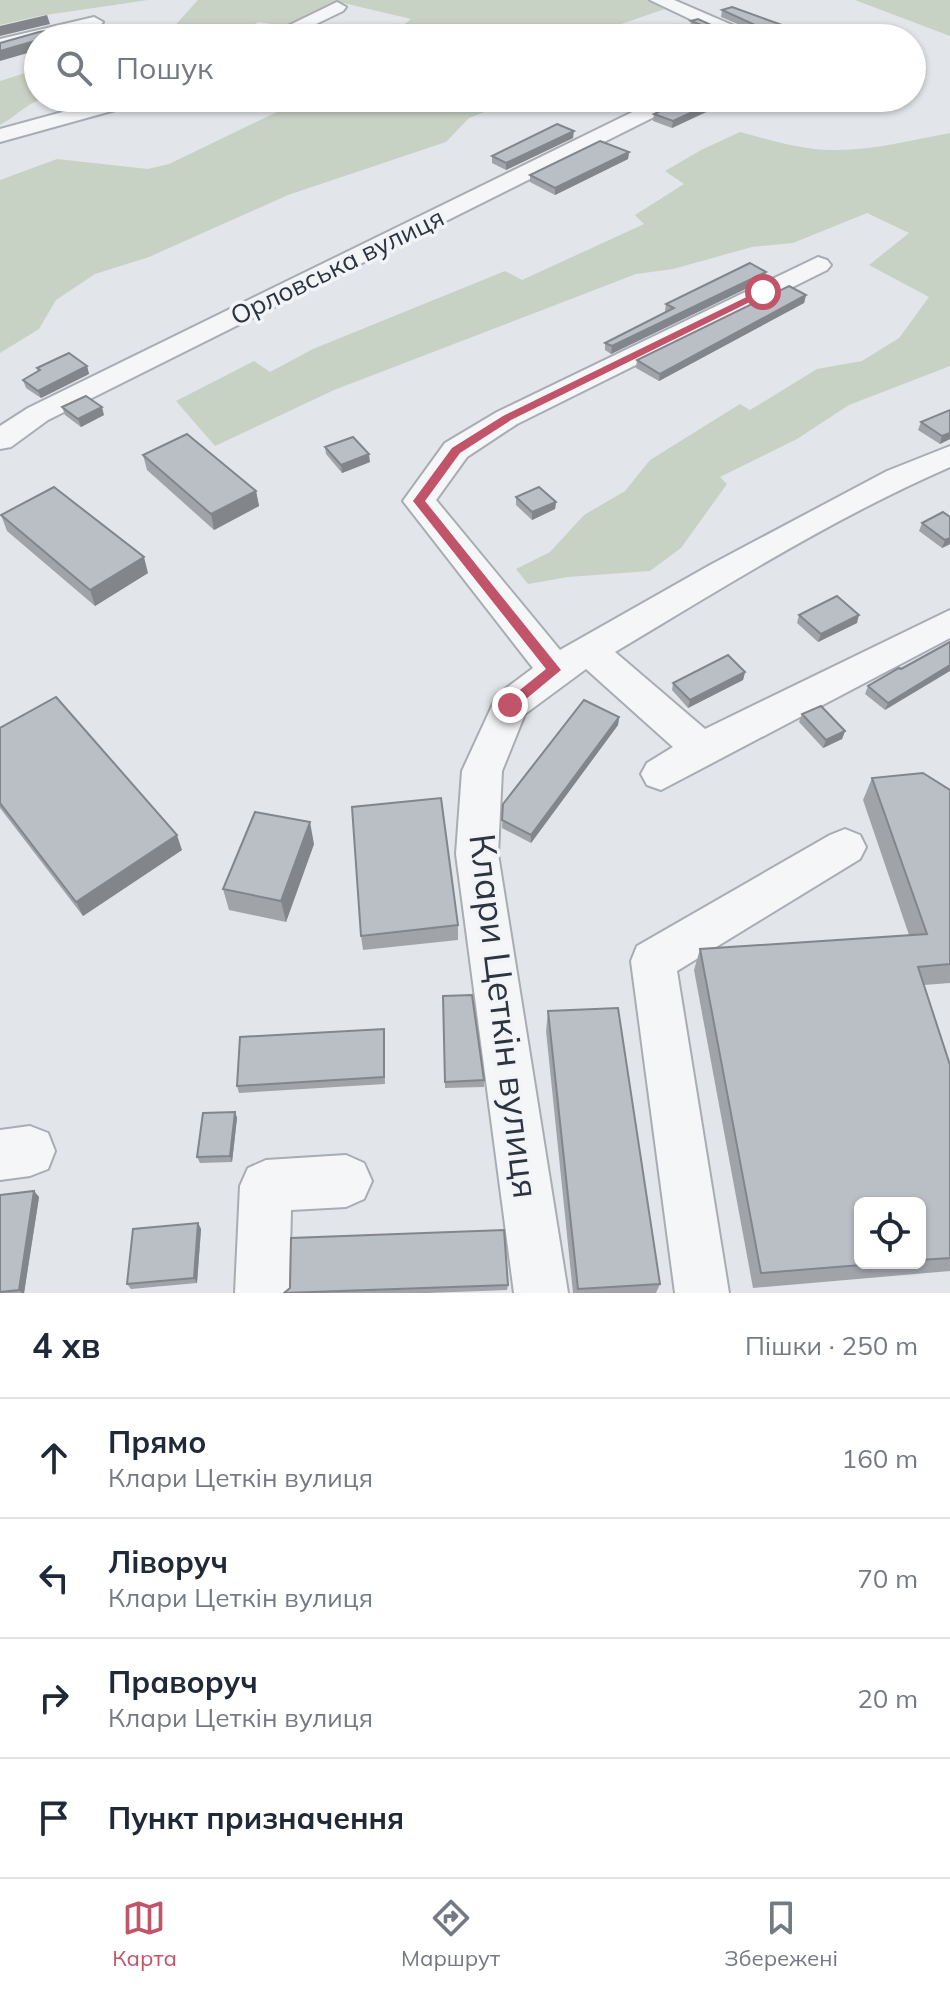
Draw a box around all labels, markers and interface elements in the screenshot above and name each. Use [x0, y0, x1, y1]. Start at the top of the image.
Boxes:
search box [24, 24, 926, 112]
icon: search [52, 46, 96, 90]
text: Пошук [116, 49, 213, 87]
street label: Орловська вулиця [225, 200, 449, 332]
route start [745, 274, 781, 310]
route end [492, 687, 528, 723]
street label: Клари Цеткін вулиця [460, 831, 550, 1201]
map controls [854, 1197, 926, 1269]
button: locate [854, 1197, 926, 1269]
text: 4 хв [32, 1324, 101, 1367]
text: Пішки · 250 m [745, 1329, 918, 1362]
text: Прямо [108, 1423, 206, 1461]
icon: ahead [32, 1436, 76, 1480]
text: 160 m [842, 1442, 918, 1475]
text: Клари Цеткін вулиця [108, 1461, 373, 1494]
text: Ліворуч [108, 1543, 228, 1581]
icon: left [32, 1556, 76, 1600]
text: 70 m [857, 1562, 918, 1595]
text: Клари Цеткін вулиця [108, 1581, 373, 1614]
text: Праворуч [108, 1663, 258, 1701]
icon: right [32, 1676, 76, 1720]
text: 20 m [857, 1682, 918, 1715]
text: Клари Цеткін вулиця [108, 1701, 373, 1734]
icon: arrive [32, 1796, 76, 1840]
text: Пункт призначення [108, 1799, 404, 1837]
tab: Карта [112, 1896, 177, 1972]
tab: Маршрут [401, 1896, 500, 1972]
tab: Збережені [724, 1896, 838, 1972]

